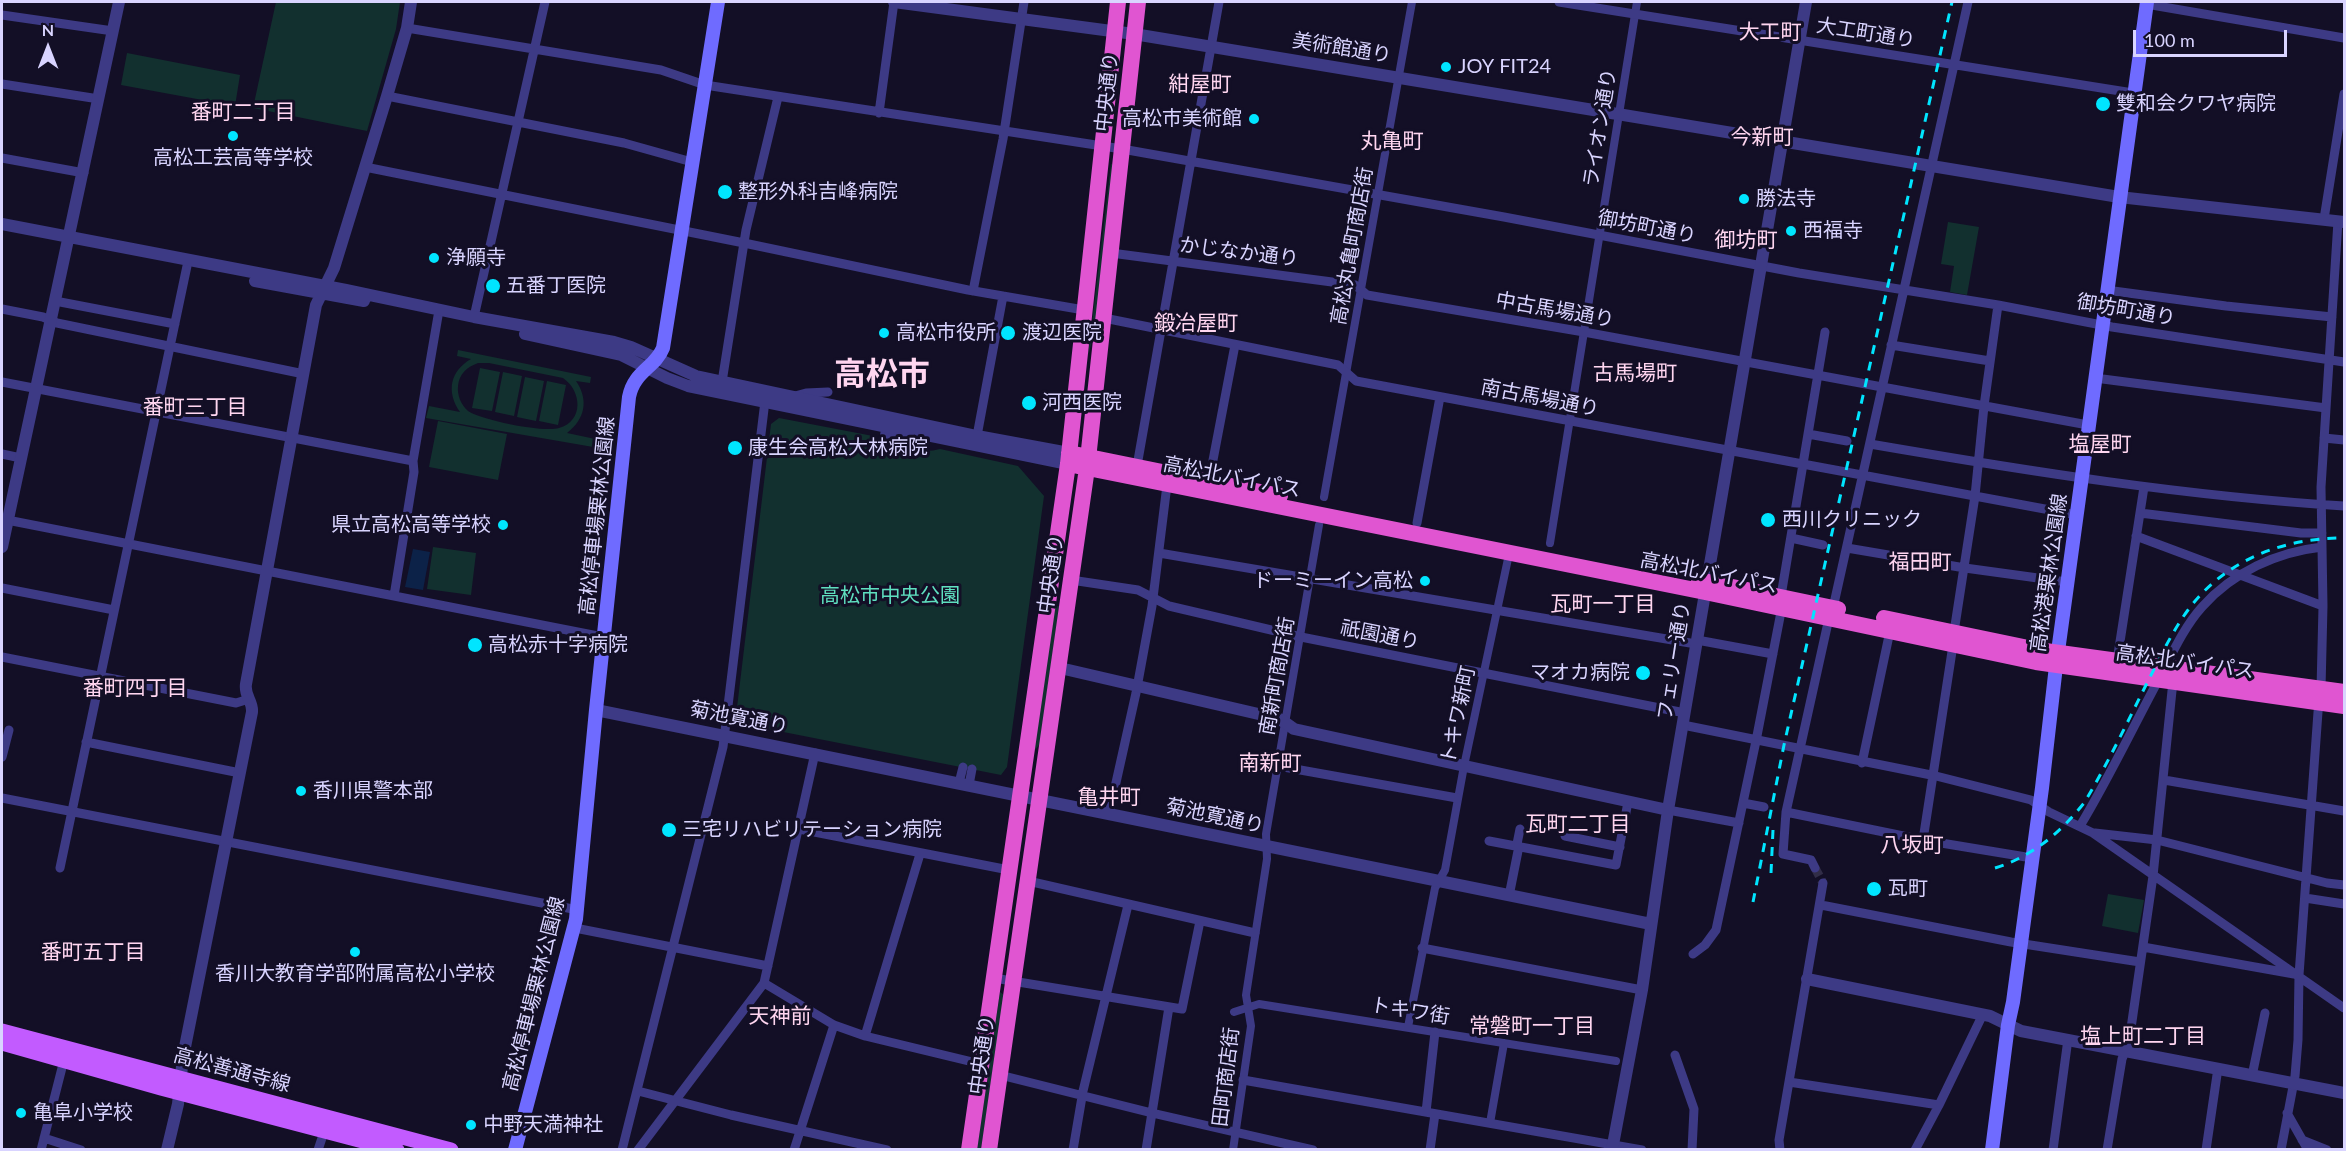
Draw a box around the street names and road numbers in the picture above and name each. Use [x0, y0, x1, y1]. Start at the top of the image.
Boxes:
street label: 大工町通り [1815, 13, 1917, 53]
street label: 美術館通り [1291, 28, 1393, 68]
street label: 中央通り [1091, 51, 1123, 133]
street label: ライオン通り [1579, 67, 1621, 189]
street label: 高松丸亀町商店街 [1326, 165, 1378, 327]
street label: 御坊町通り [1596, 206, 1698, 248]
street label: かじなか通り [1178, 233, 1300, 271]
street label: 中古馬場通り [1494, 288, 1616, 332]
street label: 御坊町通り [2075, 289, 2177, 331]
street label: 南古馬場通り [1479, 375, 1601, 421]
street label: 高松停車場栗林公園線 [575, 415, 619, 617]
street label: 高松北バイパス [1161, 452, 1303, 502]
street label: 高松港栗林公園線 [2026, 492, 2072, 654]
street label: 中央通り [1034, 533, 1068, 615]
street label: 高松北バイパス [1638, 548, 1780, 598]
street label: フェリー通り [1653, 600, 1695, 722]
street label: 南新町商店街 [1255, 615, 1299, 737]
street label: 祇園通り [1338, 616, 1422, 654]
street label: 高松北バイパス [2114, 640, 2256, 684]
street label: トキワ新町 [1436, 664, 1480, 766]
street label: 菊池寛通り [688, 697, 790, 739]
street label: 菊池寛通り [1164, 794, 1266, 838]
street label: 高松停車場栗林公園線 [498, 894, 570, 1094]
street label: トキワ街 [1369, 993, 1451, 1029]
street label: 中央通り [965, 1014, 999, 1096]
street label: 田町商店街 [1208, 1026, 1244, 1128]
street label: 高松善通寺線 [171, 1043, 293, 1097]

